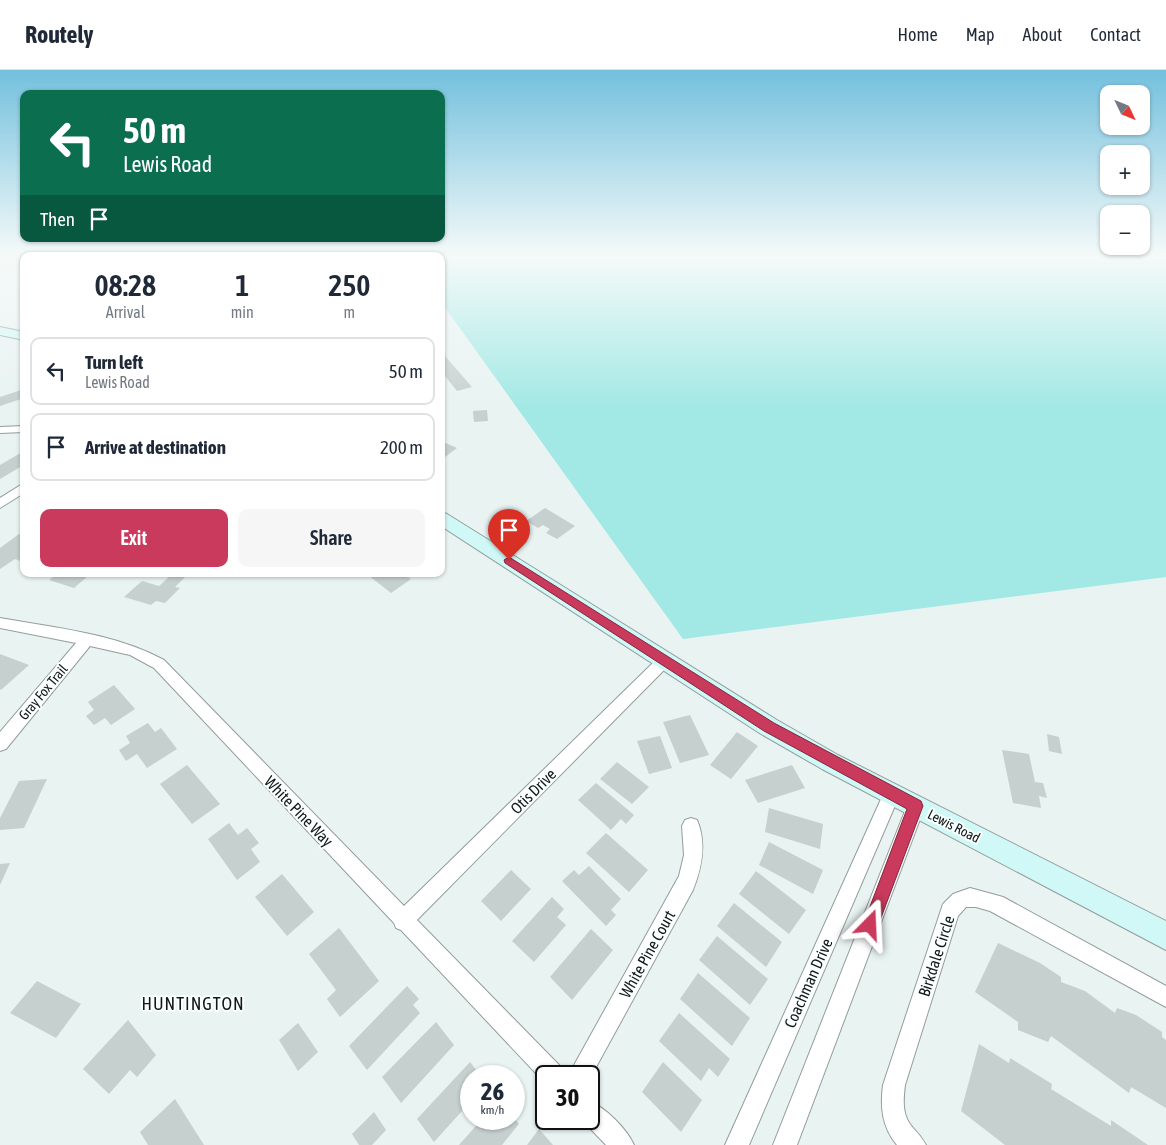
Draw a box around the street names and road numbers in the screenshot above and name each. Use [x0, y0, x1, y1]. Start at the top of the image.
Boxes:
street label: Gray Fox Trail [15, 661, 71, 723]
street label: Otis Drive [507, 765, 559, 817]
street label: White Pine Way [260, 772, 337, 851]
street label: Lewis Road [925, 806, 983, 846]
street label: White Pine Court [616, 907, 679, 1001]
street label: Birkdale Circle [914, 913, 958, 999]
street label: Coachman Drive [780, 936, 836, 1030]

